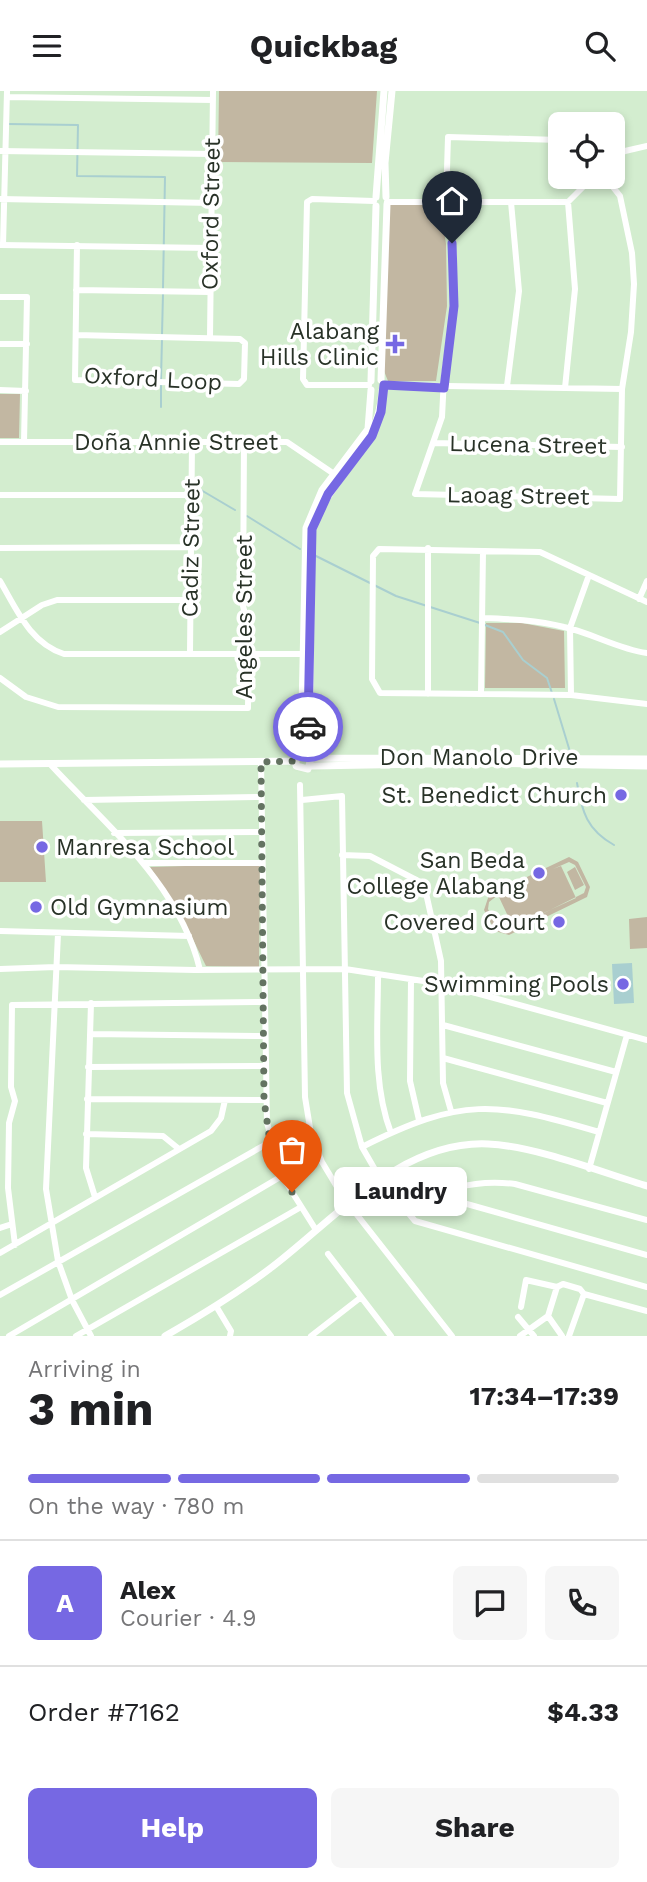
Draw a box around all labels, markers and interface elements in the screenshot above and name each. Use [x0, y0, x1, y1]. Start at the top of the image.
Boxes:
icon: menu [28, 27, 66, 65]
text: Quickbag [250, 27, 397, 65]
icon: search [581, 27, 619, 65]
map controls [548, 112, 625, 189]
button: locate [548, 112, 625, 189]
street label: Oxford Street [196, 137, 226, 290]
pin [422, 171, 482, 243]
icon: home [433, 182, 471, 220]
place label: Alabang Hills Clinic [260, 318, 380, 371]
marker: Alabang Hills Clinic [385, 334, 405, 354]
street label: Oxford Loop [83, 362, 223, 396]
street label: Doña Annie Street [74, 429, 278, 456]
street label: Lucena Street [449, 430, 607, 460]
street label: Cadiz Street [176, 478, 206, 618]
street label: Laoag Street [446, 481, 590, 511]
street label: Angeles Street [231, 534, 258, 699]
courier [273, 692, 343, 762]
icon: car [289, 708, 327, 746]
street label: Don Manolo Drive [380, 744, 578, 771]
place label: St. Benedict Church [382, 782, 607, 809]
marker: St. Benedict Church [613, 787, 629, 803]
place label: Manresa School [56, 834, 234, 861]
marker: Manresa School [34, 839, 50, 855]
place label: San Beda College Alabang [346, 847, 526, 900]
marker: San Beda College Alabang [531, 865, 547, 881]
place label: Old Gymnasium [50, 894, 228, 921]
marker: Old Gymnasium [28, 899, 44, 915]
place label: Covered Court [384, 909, 545, 936]
marker: Covered Court [551, 914, 567, 930]
place label: Swimming Pools [424, 971, 609, 998]
marker: Swimming Pools [615, 976, 631, 992]
pin [262, 1120, 322, 1192]
icon: bag [273, 1131, 311, 1169]
callout: Laundry [334, 1167, 467, 1217]
text: Laundry [354, 1178, 447, 1205]
text: Arriving in [28, 1356, 141, 1383]
text: 17:34–17:39 [470, 1381, 619, 1411]
text: 3 min [28, 1382, 154, 1436]
text: On the way · 780 m [28, 1493, 244, 1520]
button: chat [453, 1566, 527, 1640]
button: phone [545, 1566, 619, 1640]
text: Alex [120, 1575, 176, 1605]
text: A [56, 1588, 74, 1618]
text: Courier · 4.9 [120, 1605, 256, 1632]
text: Order #7162 [28, 1697, 180, 1727]
text: $4.33 [547, 1697, 619, 1727]
button: Help [28, 1788, 317, 1868]
button: Share [331, 1788, 619, 1868]

